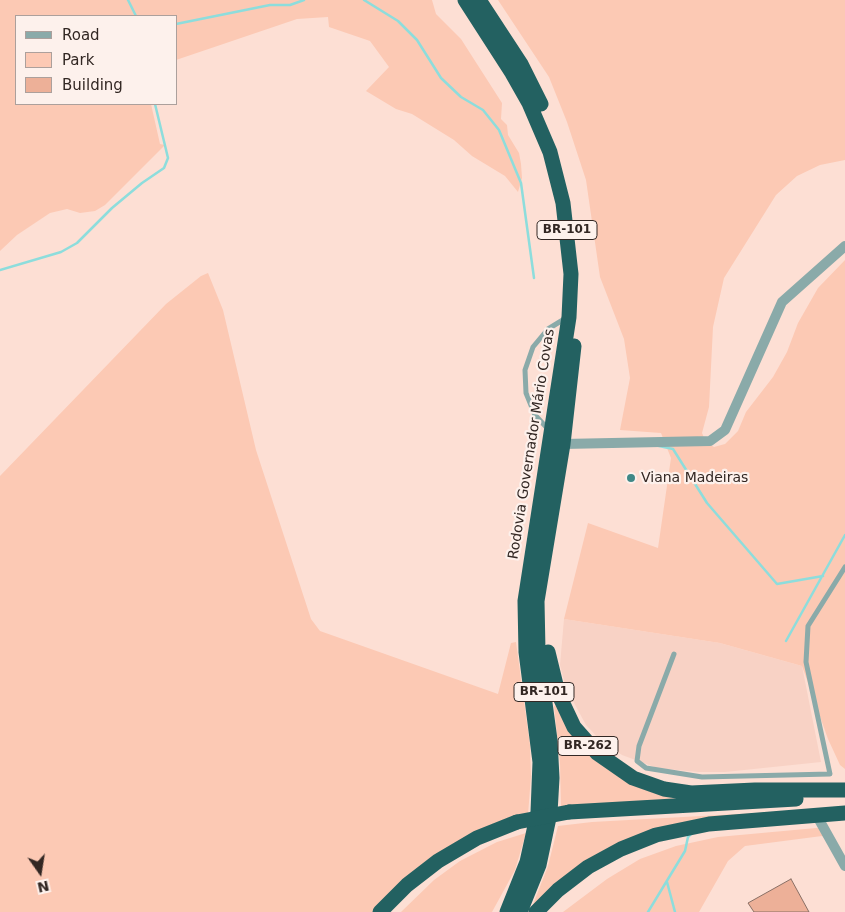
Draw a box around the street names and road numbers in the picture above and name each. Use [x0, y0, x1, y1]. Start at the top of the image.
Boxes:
road number: BR-101 [537, 220, 597, 240]
street label: Rodovia Governador Mário Covas [505, 328, 559, 560]
road number: BR-101 [514, 682, 574, 702]
road number: BR-262 [558, 736, 618, 756]

